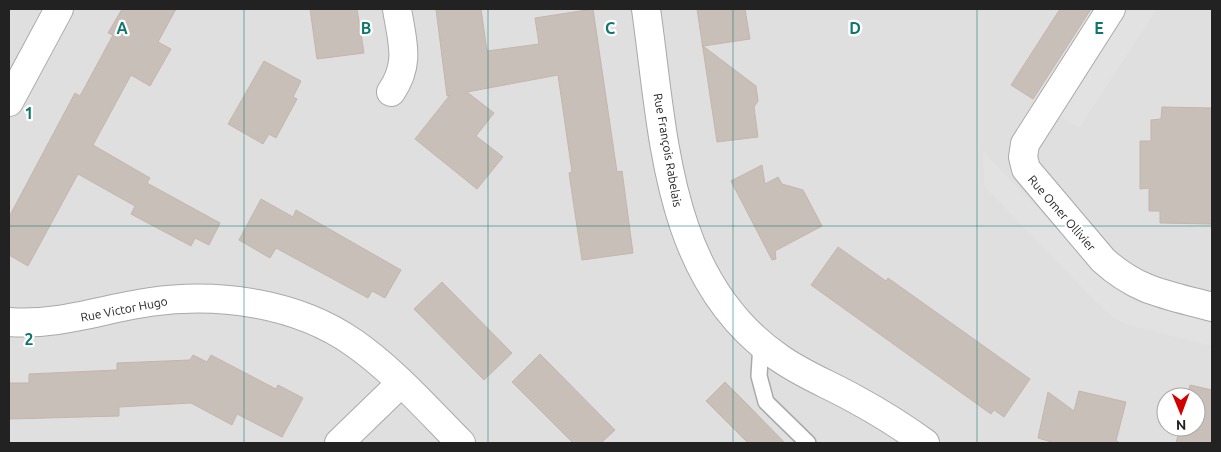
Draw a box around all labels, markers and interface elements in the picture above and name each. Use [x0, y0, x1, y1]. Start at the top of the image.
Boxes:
text: A [116, 19, 128, 37]
text: B [361, 19, 371, 37]
text: C [605, 19, 615, 37]
text: D [849, 19, 861, 37]
text: E [1094, 19, 1104, 37]
street label: Rue François Rabelais [652, 92, 684, 208]
text: 1 [24, 104, 34, 122]
street label: Rue Omer Ollivier [1026, 173, 1099, 254]
street label: Rue Victor Hugo [79, 294, 169, 324]
text: 2 [24, 330, 34, 348]
north arrow [1156, 387, 1206, 437]
text: N [1176, 417, 1187, 433]

